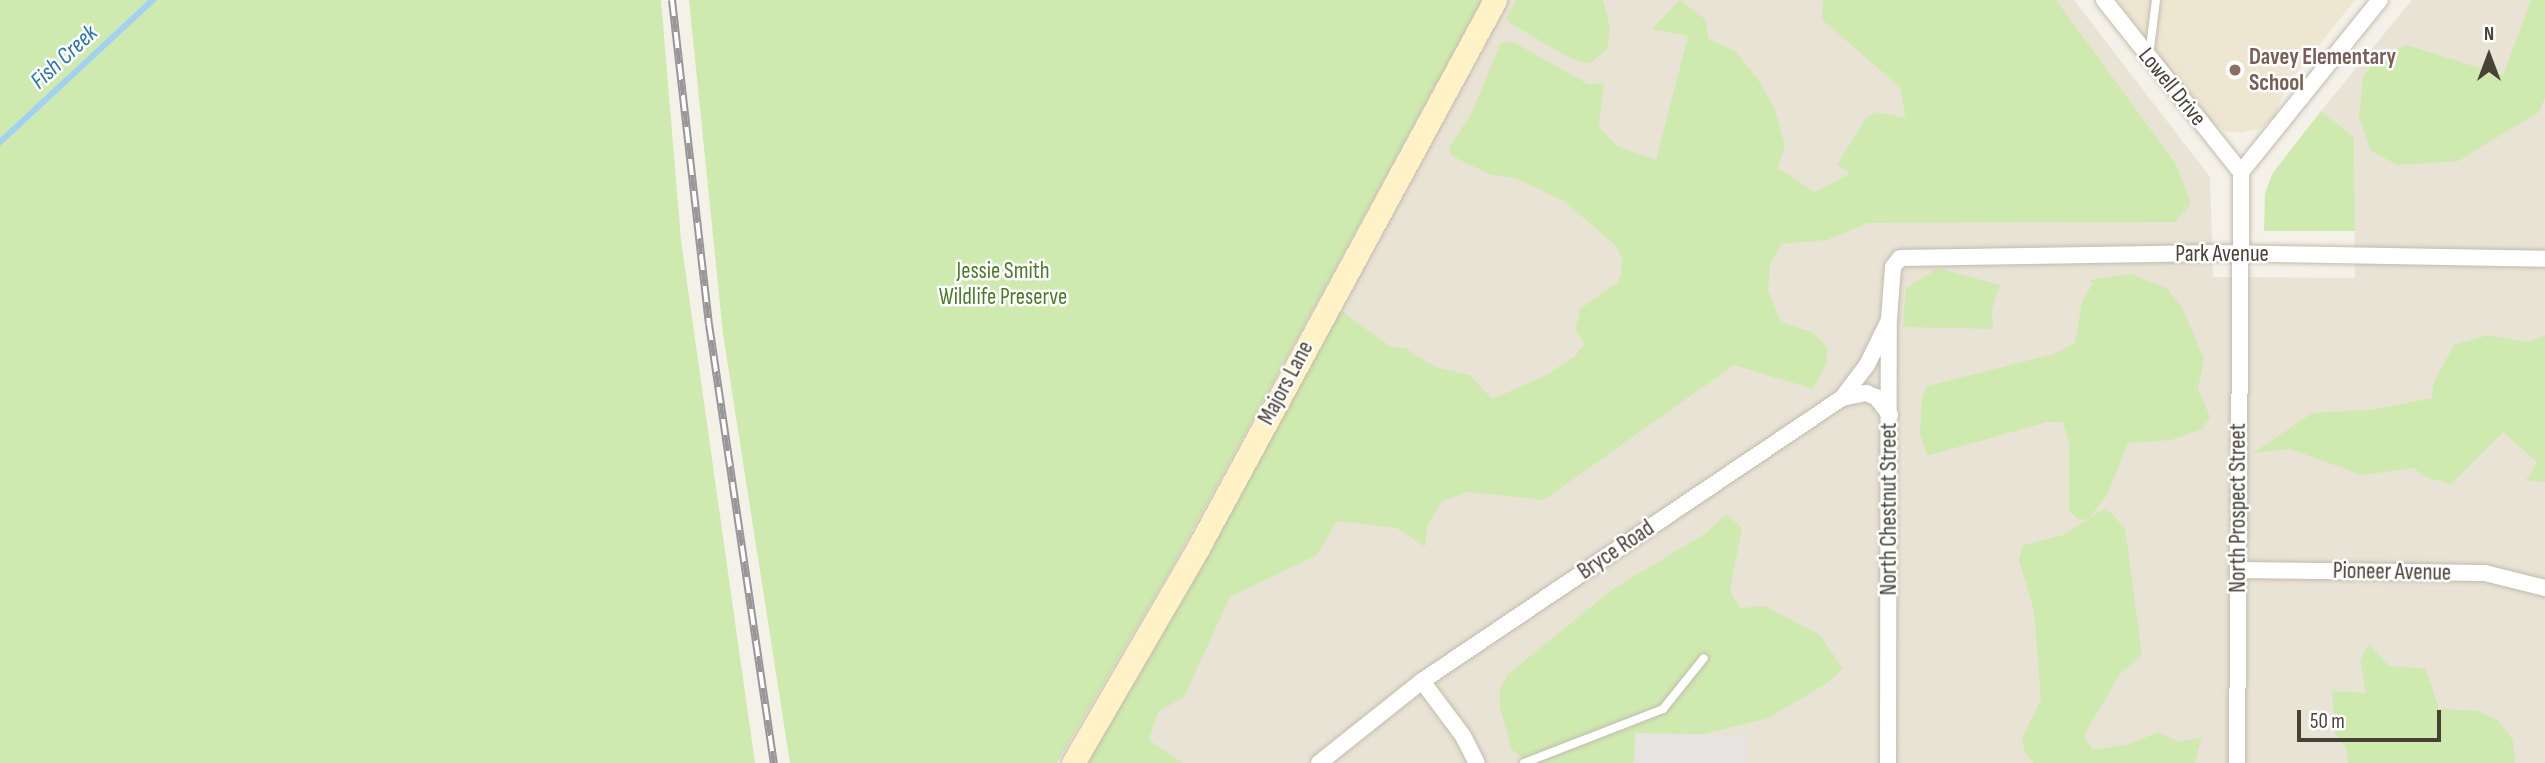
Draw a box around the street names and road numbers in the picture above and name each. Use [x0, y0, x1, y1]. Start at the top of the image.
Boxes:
street label: Lowell Drive [2132, 43, 2212, 131]
street label: Park Avenue [2175, 240, 2269, 268]
street label: Majors Lane [1253, 336, 1319, 430]
street label: North Chestnut Street [1875, 423, 1903, 595]
street label: North Prospect Street [2224, 423, 2252, 593]
street label: Bryce Road [1573, 515, 1659, 585]
street label: Pioneer Avenue [2333, 557, 2451, 587]

